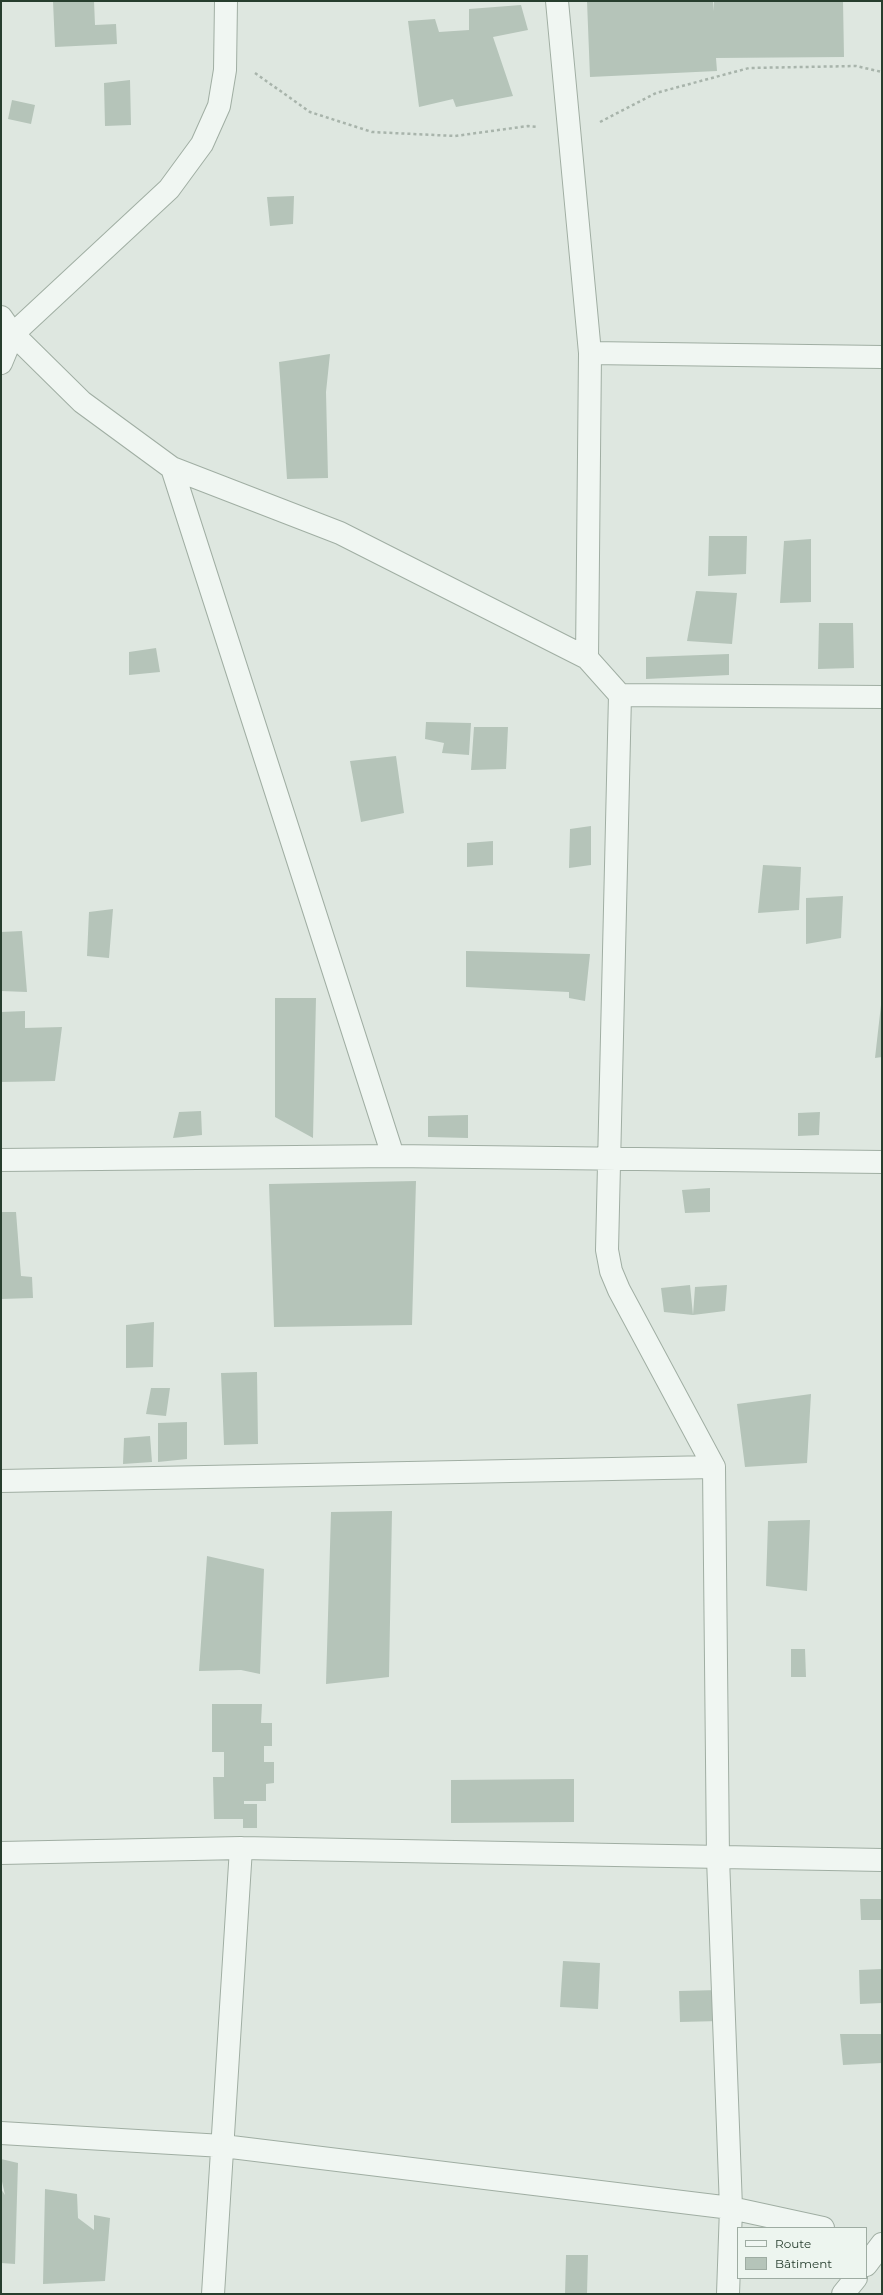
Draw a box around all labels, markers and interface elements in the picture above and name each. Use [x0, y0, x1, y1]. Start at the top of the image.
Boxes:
legend [737, 2227, 867, 2279]
text: Route [775, 2236, 811, 2251]
text: Bâtiment [775, 2256, 832, 2271]

